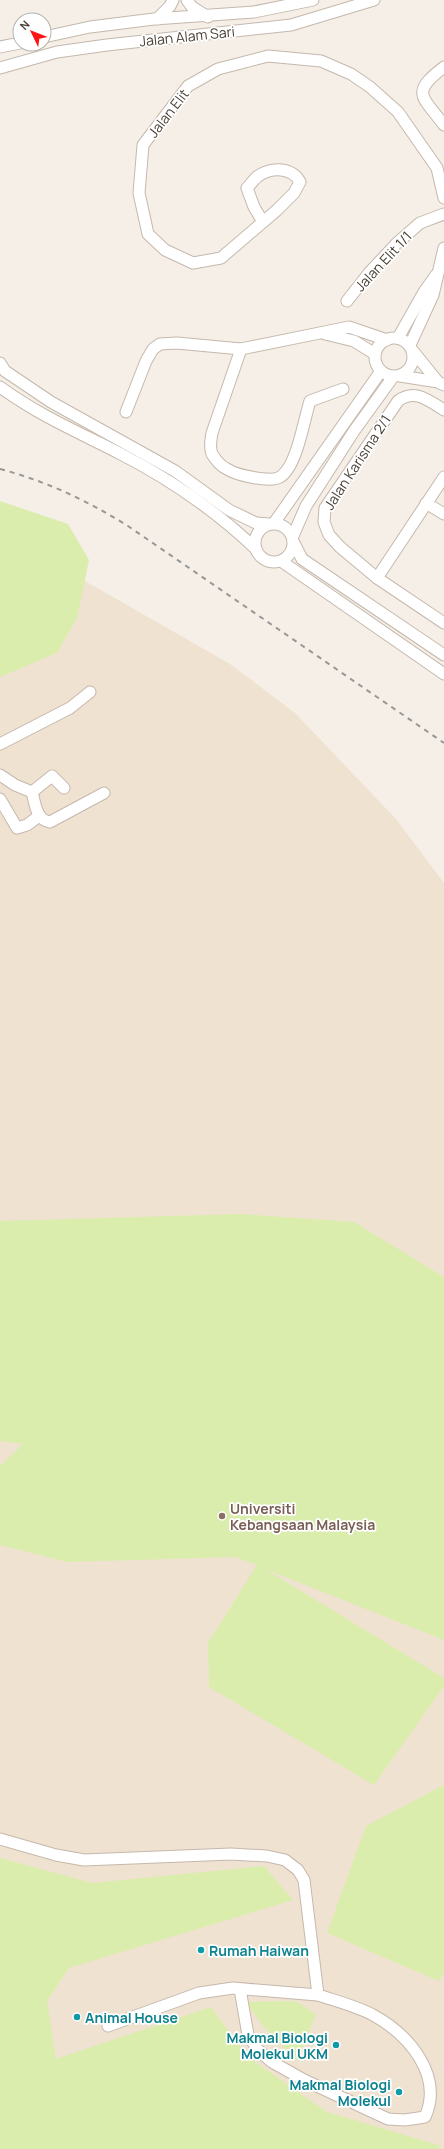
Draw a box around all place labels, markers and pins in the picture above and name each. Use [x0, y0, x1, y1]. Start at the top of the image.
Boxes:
place label: Universiti Kebangsaan Malaysia [230, 1499, 375, 1534]
marker: Universiti Kebangsaan Malaysia [217, 1511, 227, 1521]
place label: Rumah Haiwan [209, 1941, 309, 1960]
marker: Rumah Haiwan [196, 1945, 206, 1955]
place label: Animal House [85, 2008, 178, 2027]
marker: Animal House [72, 2012, 82, 2022]
place label: Makmal Biologi Molekul UKM [227, 2028, 328, 2063]
marker: Makmal Biologi Molekul UKM [331, 2040, 341, 2050]
place label: Makmal Biologi Molekul [290, 2075, 391, 2110]
marker: Makmal Biologi Molekul [394, 2087, 404, 2097]

